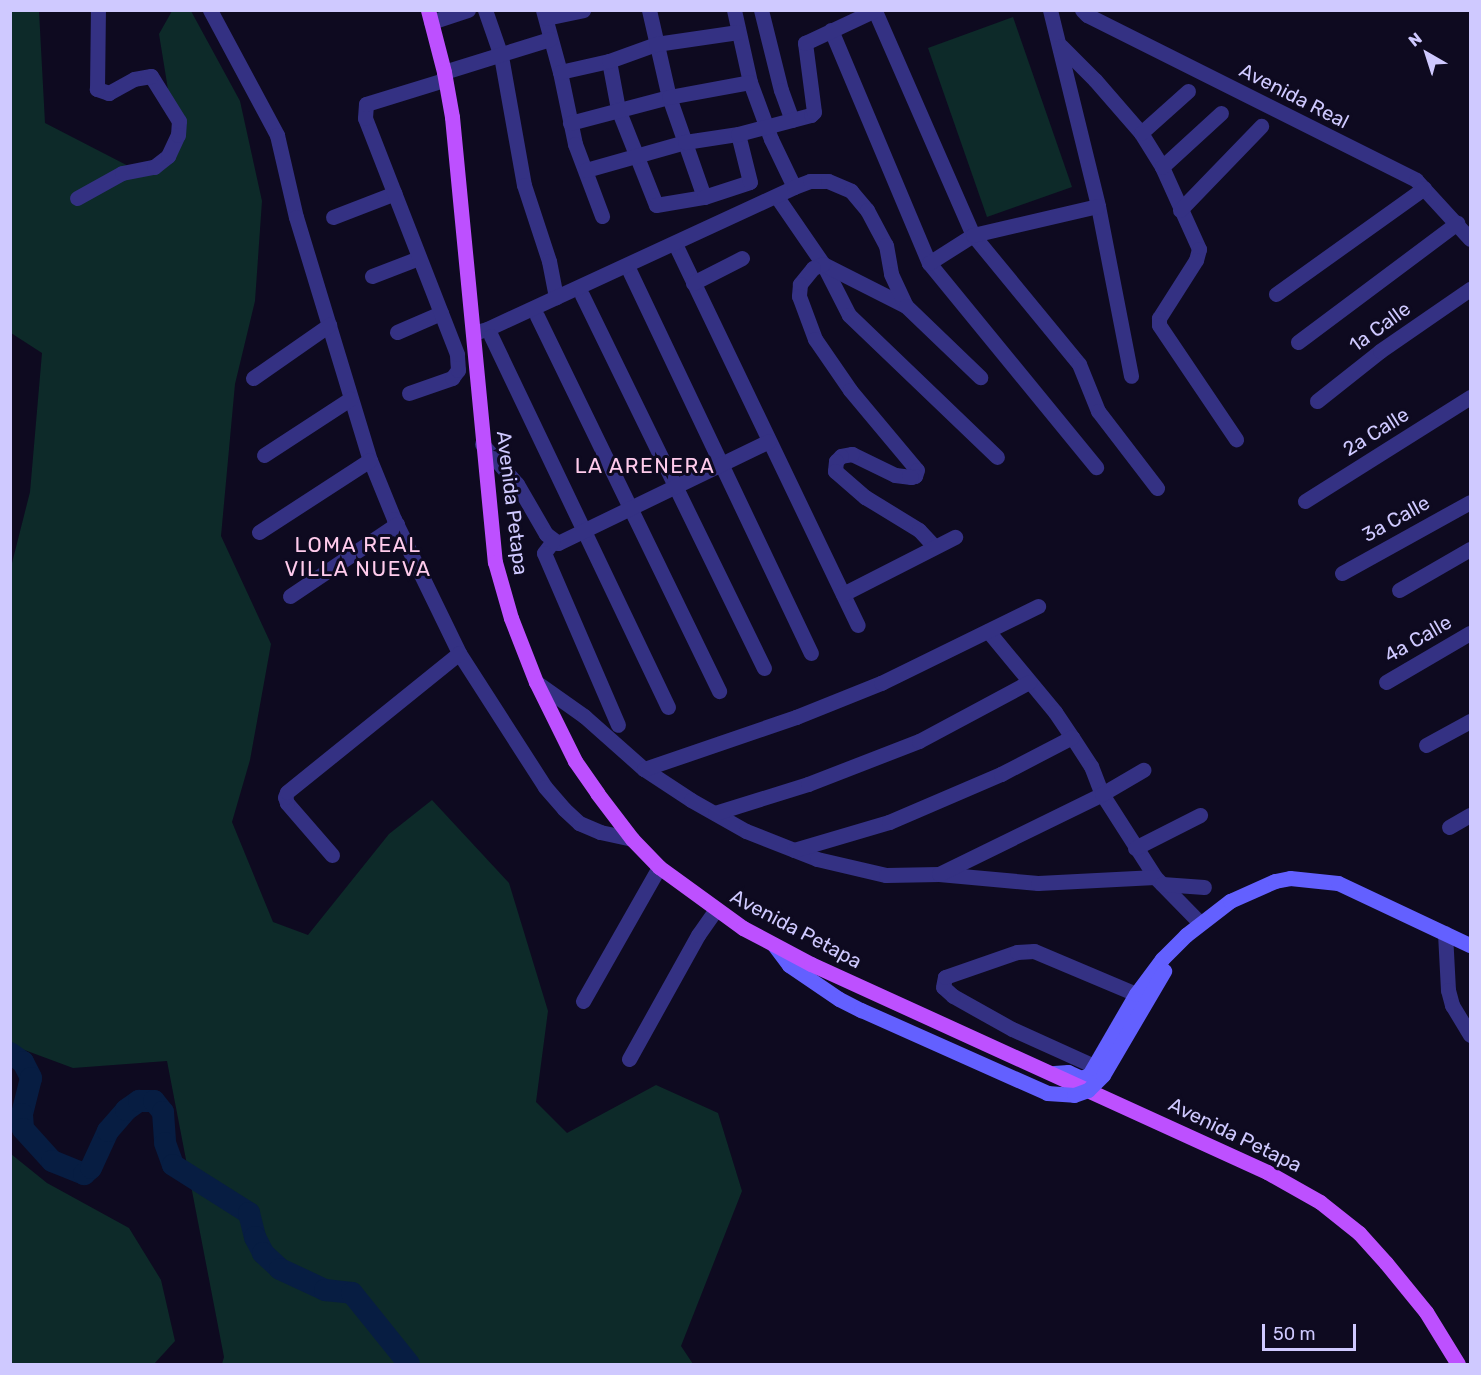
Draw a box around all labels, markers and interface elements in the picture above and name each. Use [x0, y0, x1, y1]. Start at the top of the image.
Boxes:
north arrow [1397, 24, 1457, 84]
text: N [1405, 29, 1426, 51]
street label: Avenida Real [1235, 58, 1353, 134]
street label: 1a Calle [1345, 297, 1415, 357]
street label: 2a Calle [1339, 402, 1413, 462]
street label: Avenida Petapa [491, 430, 533, 576]
district label: LA ARENERA [574, 453, 716, 479]
street label: 3a Calle [1358, 491, 1434, 547]
district label: LOMA REAL VILLA NUEVA [284, 532, 432, 582]
street label: 4a Calle [1380, 610, 1456, 668]
street label: Avenida Petapa [726, 884, 866, 974]
street label: Avenida Petapa [1165, 1092, 1305, 1178]
scale bar [1265, 1312, 1360, 1350]
text: 50 m [1273, 1323, 1316, 1345]

